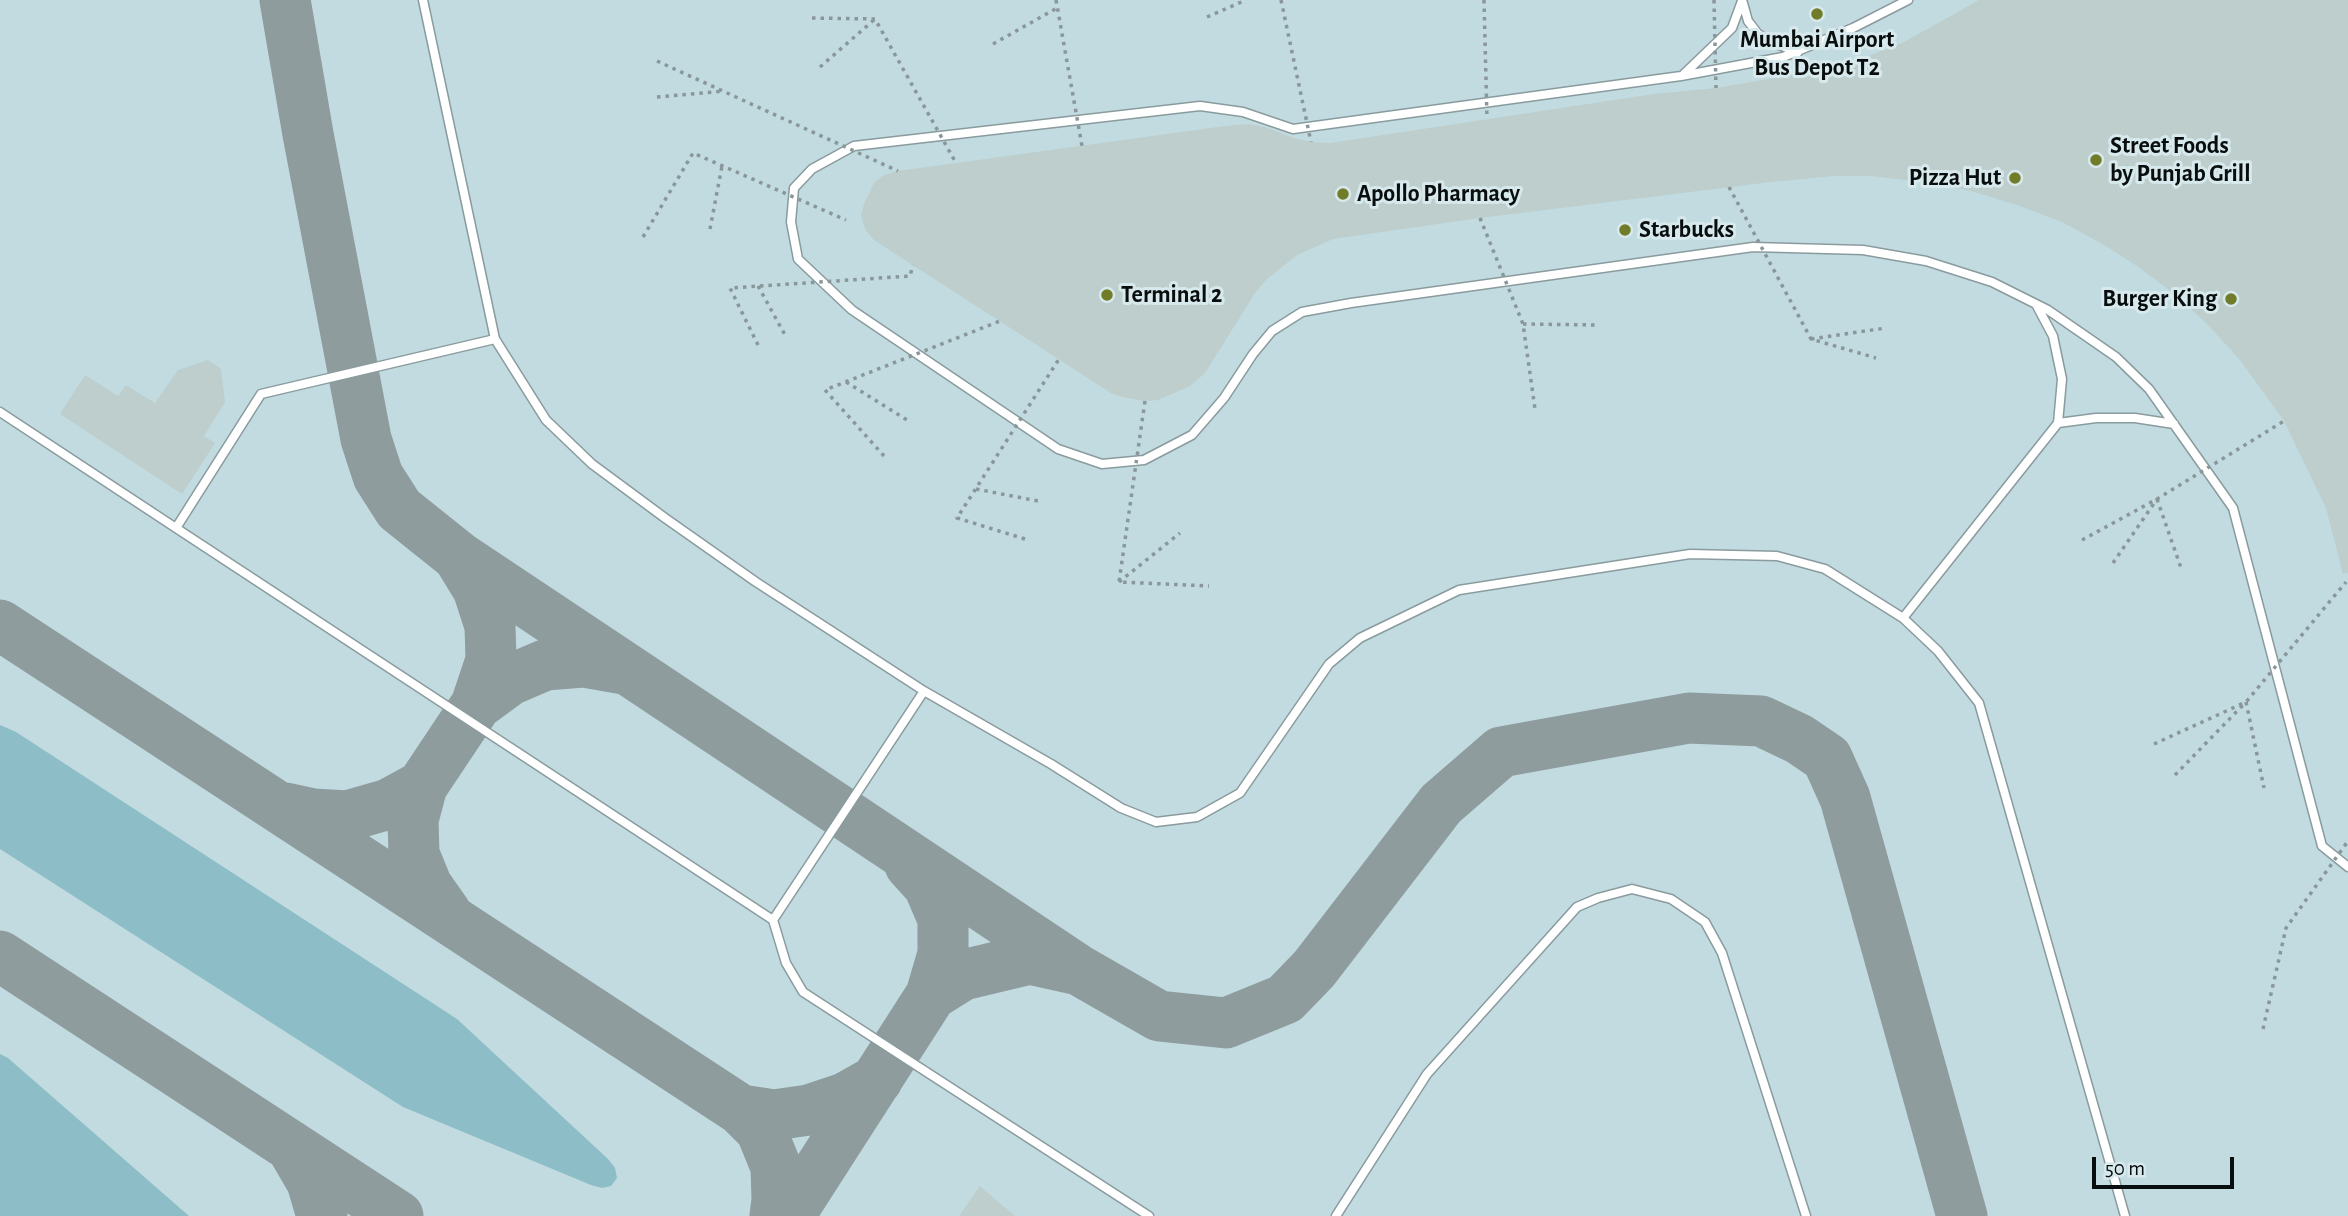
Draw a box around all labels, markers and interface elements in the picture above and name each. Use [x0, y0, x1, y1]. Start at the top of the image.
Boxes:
marker: Mumbai Airport Bus Depot T2 [1809, 6, 1825, 22]
place label: Mumbai Airport Bus Depot T2 [1740, 26, 1894, 82]
place label: Street Foods by Punjab Grill [2110, 132, 2250, 188]
marker: Street Foods by Punjab Grill [2088, 152, 2104, 168]
place label: Pizza Hut [1909, 164, 2001, 192]
marker: Pizza Hut [2007, 170, 2023, 186]
place label: Apollo Pharmacy [1357, 180, 1520, 208]
marker: Apollo Pharmacy [1335, 186, 1351, 202]
place label: Starbucks [1639, 216, 1734, 244]
marker: Starbucks [1617, 222, 1633, 238]
place label: Terminal 2 [1121, 281, 1222, 309]
place label: Burger King [2102, 285, 2217, 313]
marker: Terminal 2 [1099, 287, 1115, 303]
marker: Burger King [2223, 291, 2239, 307]
scale bar [2096, 1142, 2238, 1186]
text: 50 m [2105, 1158, 2145, 1179]

